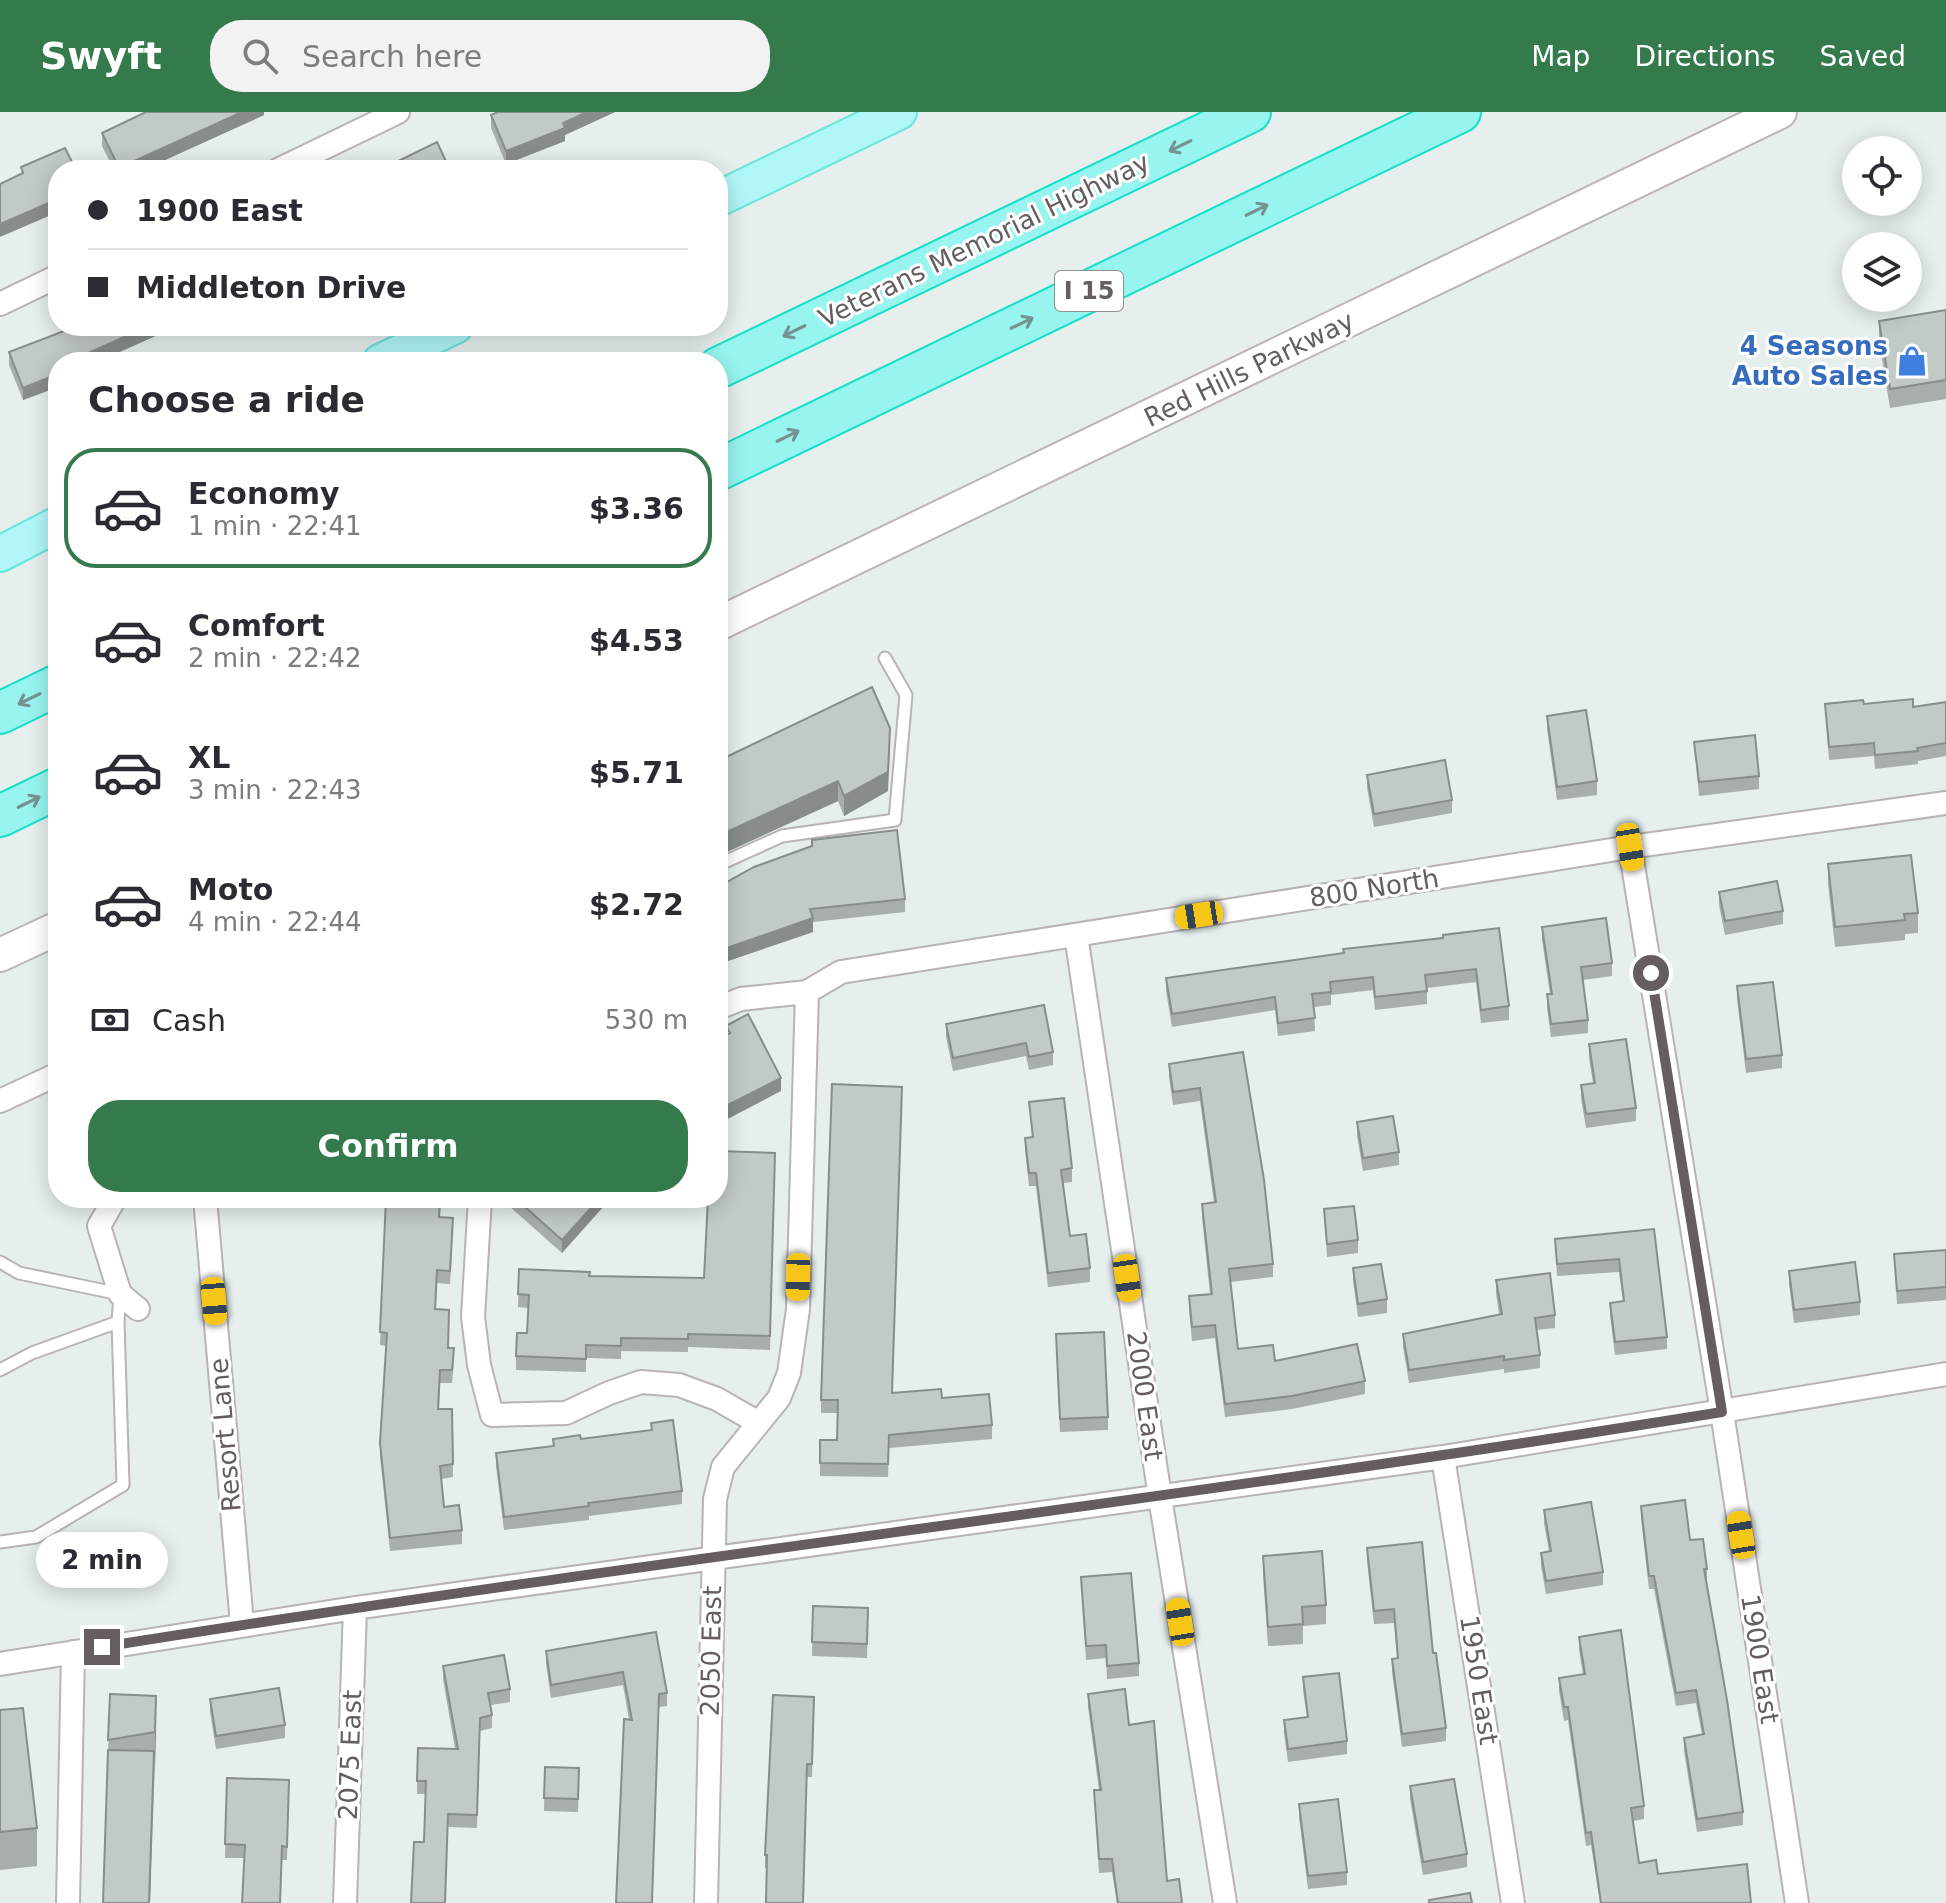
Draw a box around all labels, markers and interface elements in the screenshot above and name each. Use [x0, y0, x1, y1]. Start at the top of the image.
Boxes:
search box [210, 20, 770, 92]
text: Swyft [40, 34, 162, 78]
icon: search [238, 34, 282, 78]
text: Search here [302, 39, 482, 74]
text: Map [1531, 40, 1590, 73]
text: Directions [1634, 40, 1775, 73]
text: Saved [1819, 40, 1906, 73]
map controls [1842, 136, 1922, 312]
button: locate [1842, 136, 1922, 216]
one-way arrow [1168, 139, 1192, 154]
street label: Veterans Memorial Highway [814, 147, 1154, 333]
text: 1900 East [136, 193, 303, 228]
one-way arrow [1244, 202, 1268, 217]
button: layers [1842, 232, 1922, 312]
text: Middleton Drive [136, 270, 406, 305]
road number: I 15 [1055, 271, 1123, 311]
street label: Red Hills Parkway [1139, 305, 1359, 433]
one-way arrow [1010, 315, 1034, 330]
one-way arrow [783, 324, 807, 339]
place label: 4 Seasons Auto Sales [1732, 331, 1888, 391]
shop icon: 4 Seasons Auto Sales [1895, 344, 1929, 378]
text: Choose a ride [88, 379, 365, 420]
one-way arrow [776, 428, 800, 443]
icon: car [92, 472, 164, 544]
text: Economy [188, 476, 340, 511]
text: $3.36 [589, 491, 684, 526]
text: 1 min · 22:41 [188, 511, 362, 541]
icon: car [92, 604, 164, 676]
text: Comfort [188, 608, 325, 643]
text: $4.53 [589, 623, 684, 658]
text: 2 min · 22:42 [188, 643, 362, 673]
one-way arrow [17, 692, 41, 707]
icon: car [92, 736, 164, 808]
text: XL [188, 740, 230, 775]
text: $5.71 [589, 755, 684, 790]
text: 3 min · 22:43 [188, 775, 362, 805]
one-way arrow [17, 794, 40, 809]
car [1614, 821, 1646, 873]
street label: 800 North [1307, 863, 1441, 913]
icon: car [92, 868, 164, 940]
text: Moto [188, 872, 273, 907]
text: $2.72 [589, 887, 684, 922]
car [1173, 899, 1225, 931]
text: 4 min · 22:44 [188, 907, 362, 937]
route start [1633, 955, 1669, 991]
icon: cash [88, 998, 132, 1042]
text: Cash [152, 1003, 226, 1038]
text: 530 m [605, 1005, 688, 1035]
button: Confirm [88, 1100, 688, 1192]
car [786, 1253, 810, 1301]
car [1112, 1253, 1142, 1303]
car [200, 1276, 228, 1326]
street label: 2000 East [1121, 1329, 1169, 1463]
street label: Resort Lane [203, 1357, 247, 1513]
car [1725, 1509, 1757, 1561]
callout: 2 min [36, 1531, 168, 1587]
text: 2 min [61, 1545, 143, 1575]
street label: 2050 East [695, 1585, 727, 1717]
street label: 1900 East [1735, 1592, 1785, 1726]
car [1164, 1596, 1196, 1648]
street label: 1950 East [1454, 1613, 1504, 1747]
route end [84, 1629, 120, 1665]
street label: 2075 East [333, 1689, 367, 1821]

